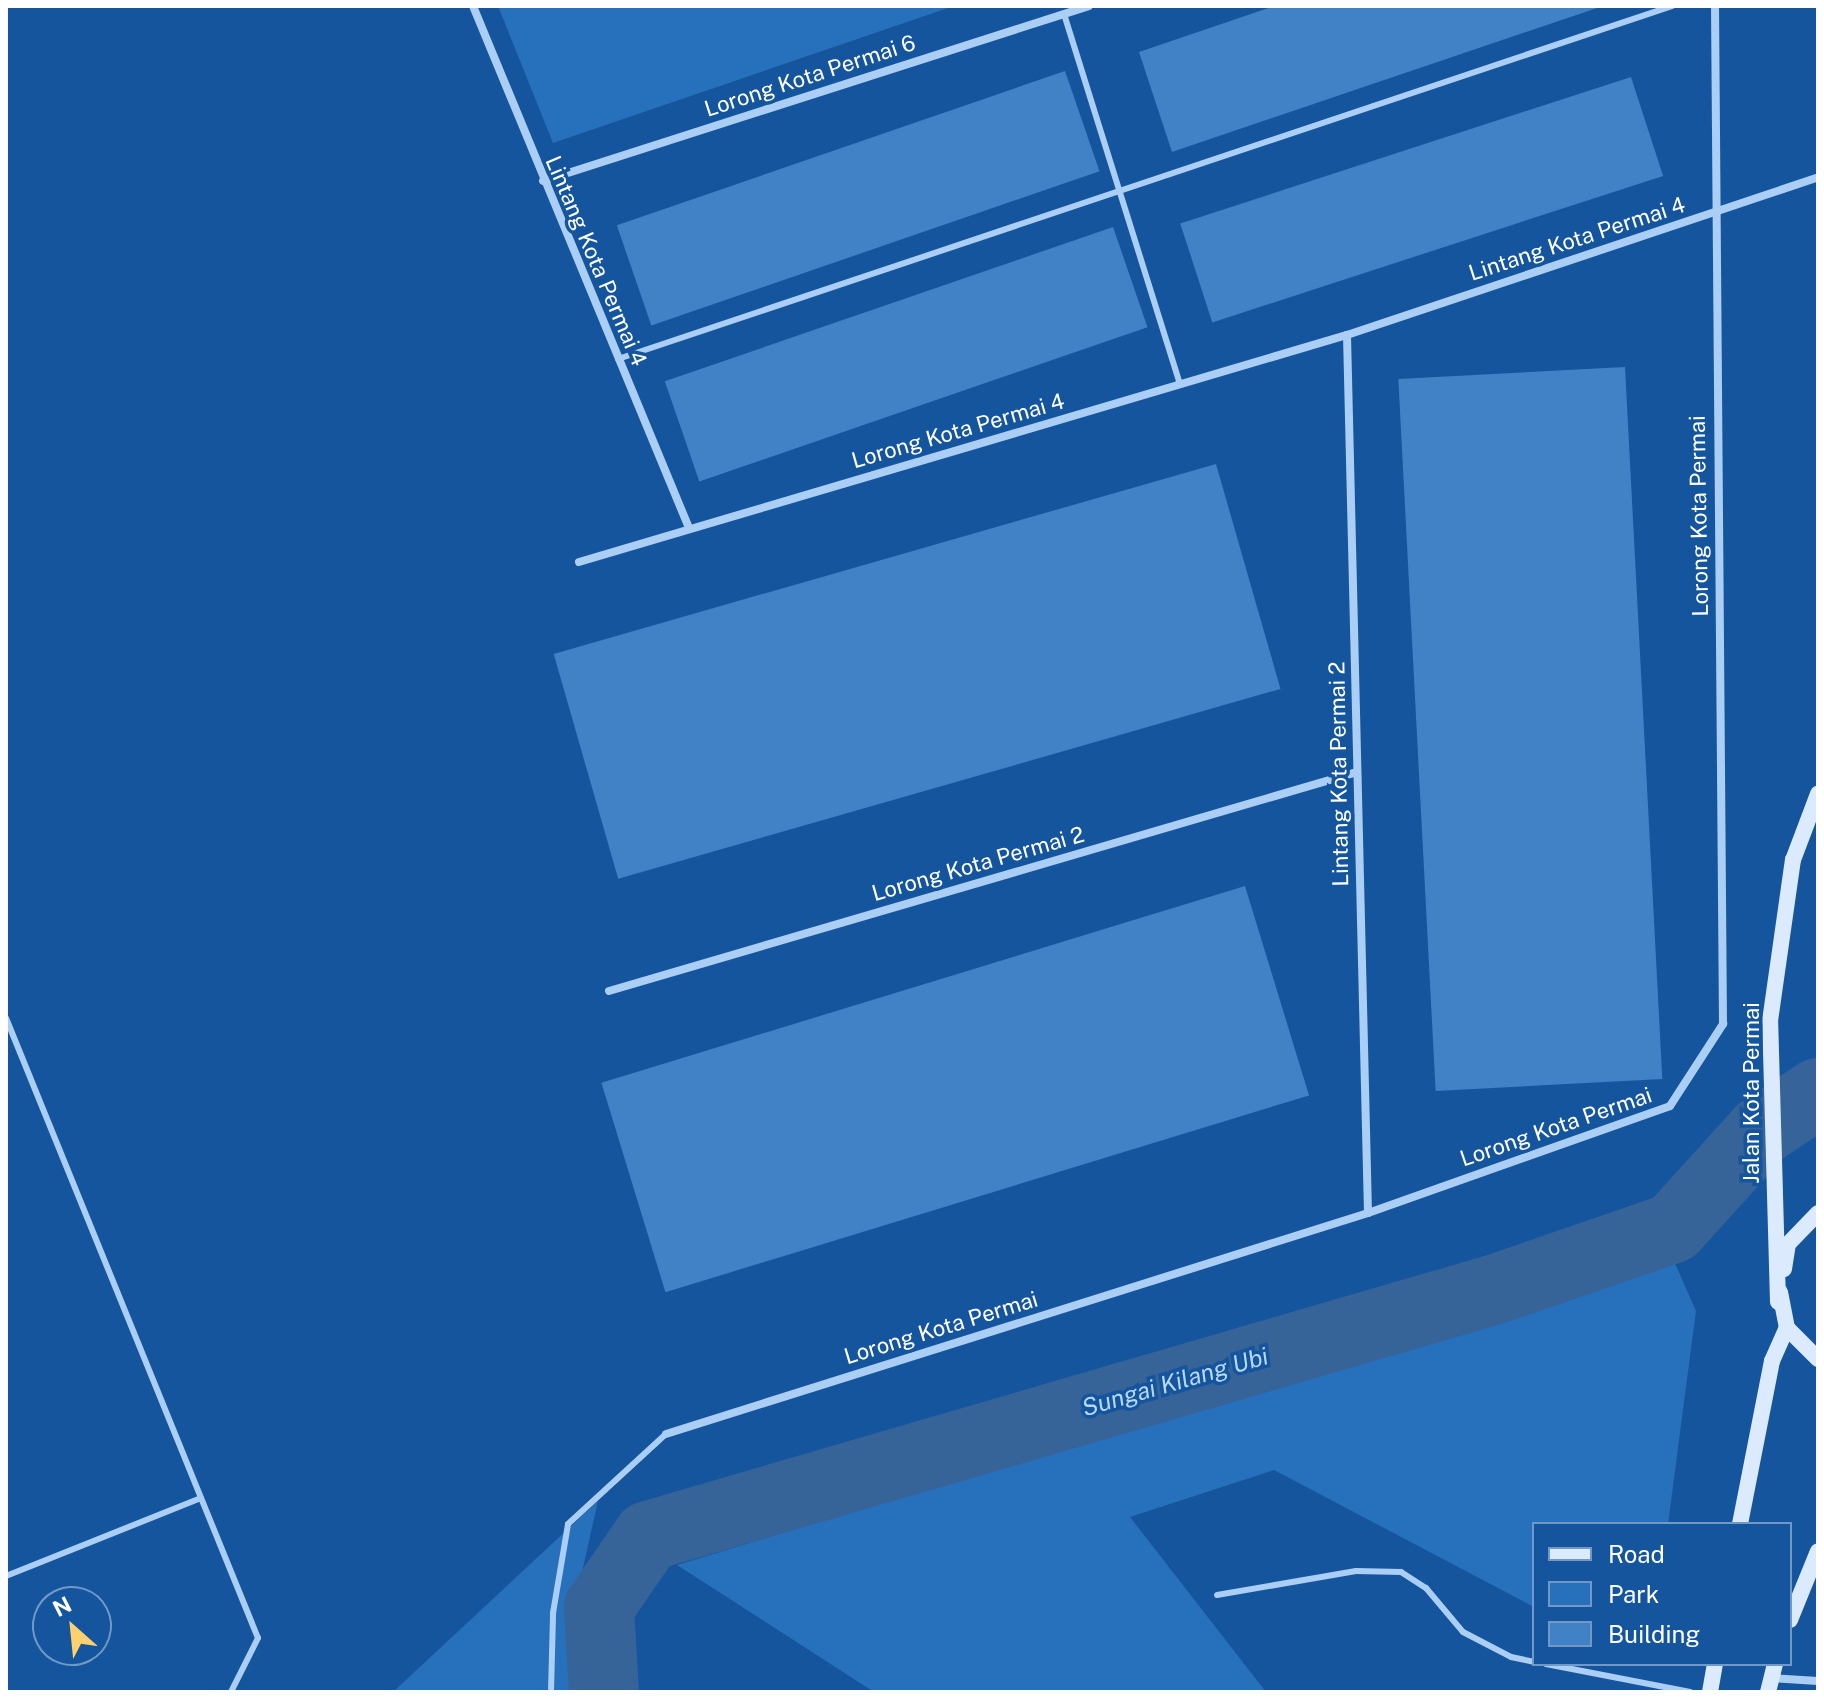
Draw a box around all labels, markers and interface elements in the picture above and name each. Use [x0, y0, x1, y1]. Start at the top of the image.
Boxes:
street label: Lorong Kota Permai 6 [701, 29, 919, 123]
street label: Lintang Kota Permai 4 [540, 152, 652, 370]
street label: Lintang Kota Permai 4 [1466, 192, 1688, 286]
street label: Lorong Kota Permai 4 [848, 388, 1068, 474]
street label: Lorong Kota Permai [1684, 415, 1714, 617]
street label: Lintang Kota Permai 2 [1324, 661, 1354, 887]
street label: Lorong Kota Permai 2 [869, 821, 1087, 907]
street label: Jalan Kota Permai [1739, 1002, 1765, 1184]
street label: Lorong Kota Permai [1457, 1082, 1655, 1172]
street label: Lorong Kota Permai [841, 1286, 1041, 1370]
water label: Sungai Kilang Ubi [1079, 1342, 1271, 1422]
legend [1532, 1522, 1792, 1666]
text: Road [1608, 1540, 1665, 1568]
text: Park [1608, 1580, 1659, 1608]
north arrow [32, 1586, 112, 1666]
text: N [48, 1591, 76, 1622]
text: Building [1608, 1620, 1700, 1648]

